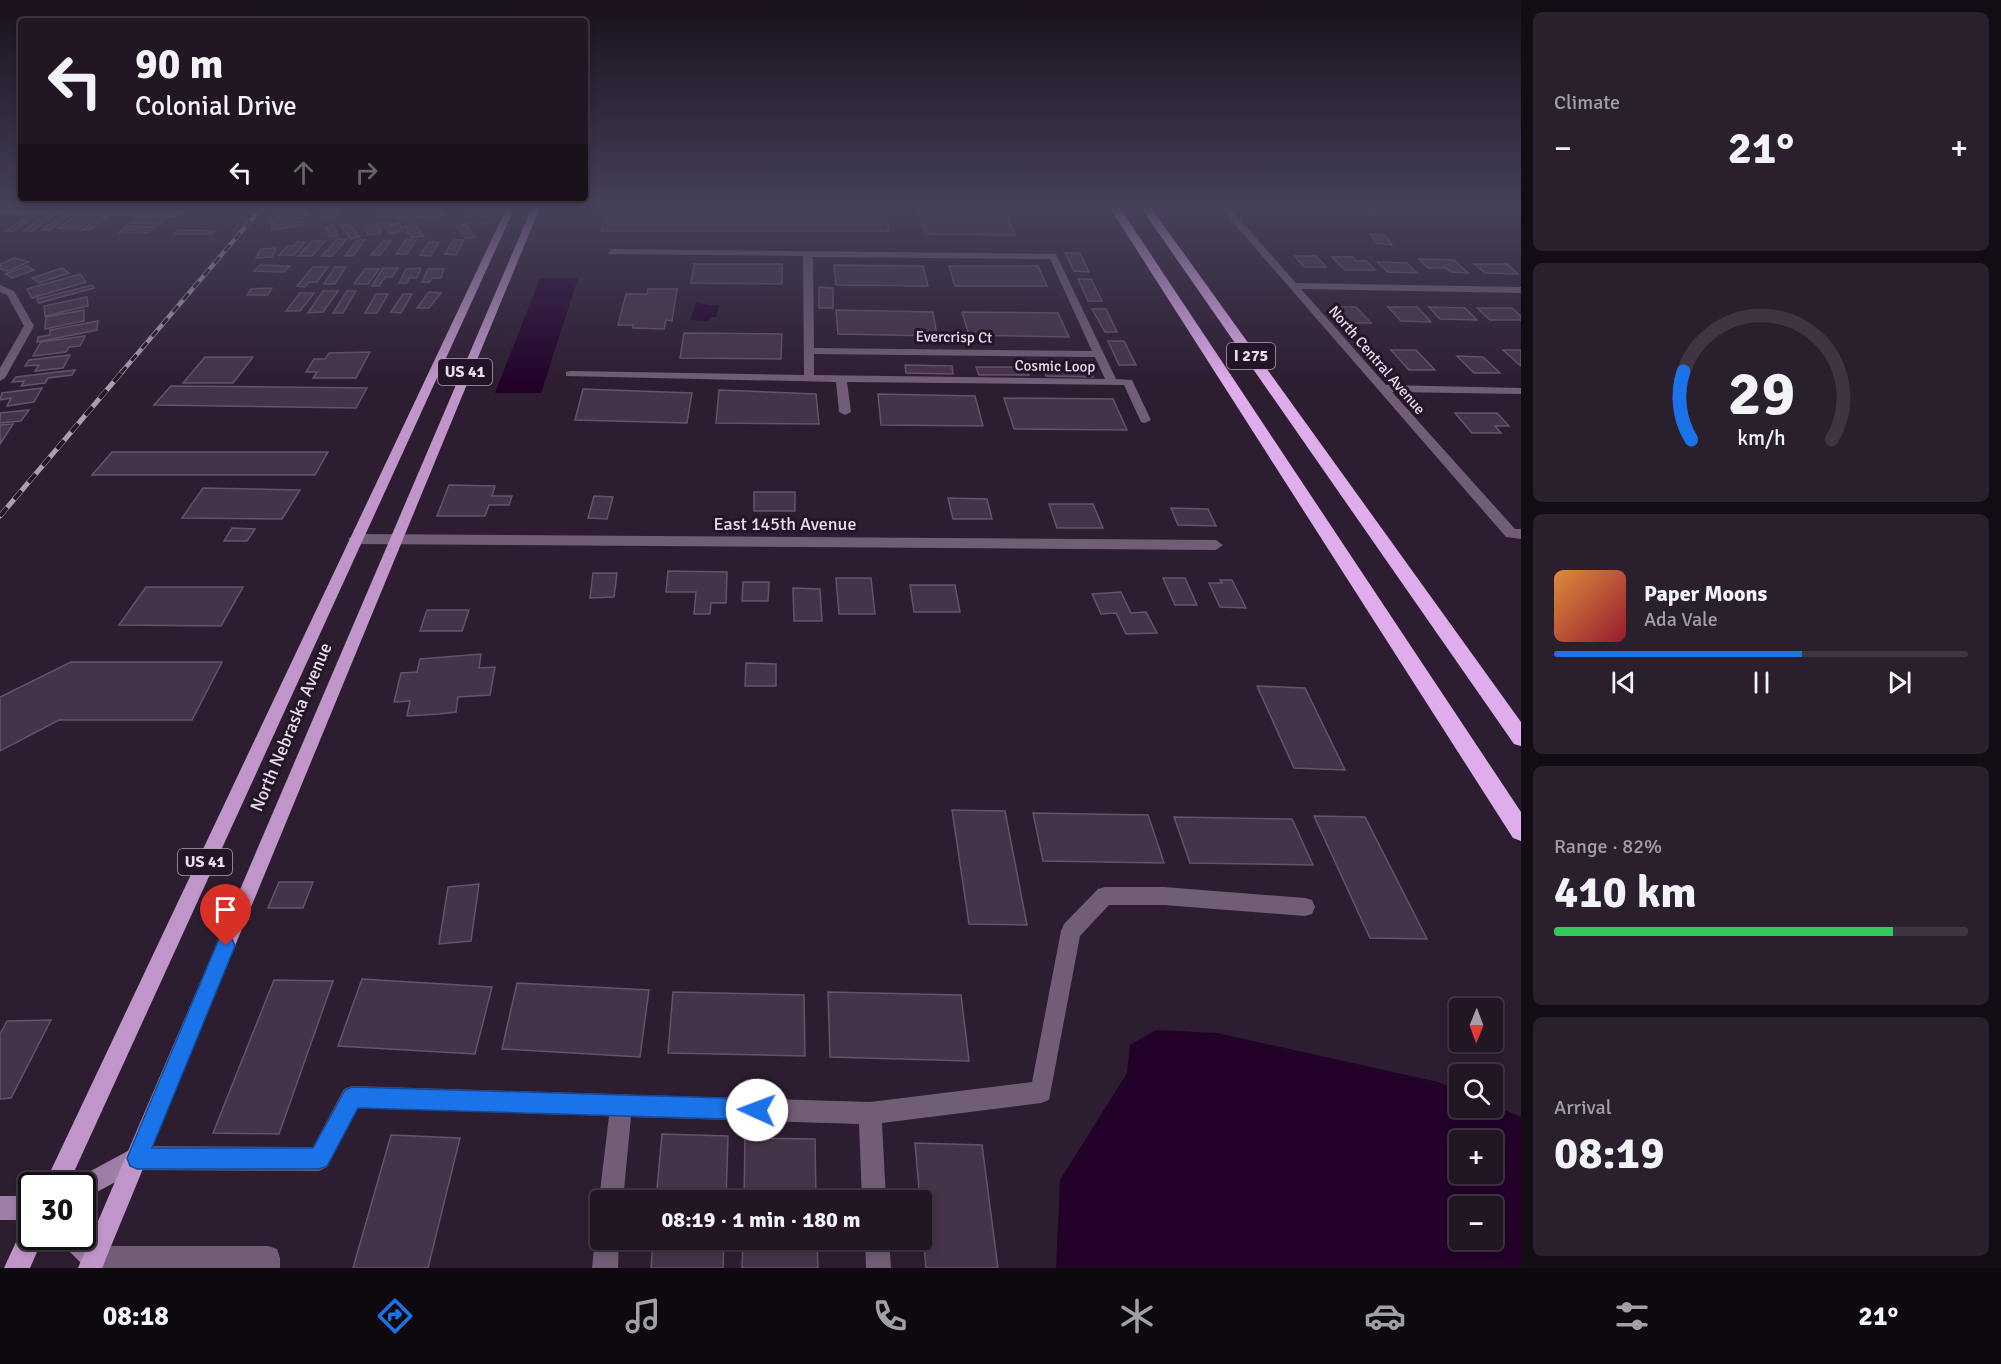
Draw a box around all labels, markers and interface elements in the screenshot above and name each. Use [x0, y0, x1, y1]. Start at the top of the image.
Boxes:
text: 90 m [135, 39, 224, 90]
icon: left [36, 42, 114, 120]
text: Colonial Drive [135, 90, 297, 123]
text: Climate [1554, 90, 1620, 115]
text: 21° [1728, 121, 1794, 176]
text: − [1554, 128, 1572, 169]
text: + [1950, 128, 1968, 169]
icon: left [224, 156, 257, 189]
icon: ahead [287, 156, 320, 189]
icon: right [350, 156, 383, 189]
street label: North Central Avenue [1325, 302, 1429, 418]
street label: Evercrisp Ct [916, 327, 992, 347]
road number: I 275 [1227, 343, 1275, 369]
text: 29 [1727, 355, 1795, 432]
street label: Cosmic Loop [1014, 356, 1096, 376]
road number: US 41 [438, 359, 492, 385]
text: km/h [1737, 425, 1785, 451]
street label: East 145th Avenue [714, 513, 856, 535]
text: Paper Moons [1644, 580, 1767, 607]
text: Ada Vale [1644, 607, 1718, 632]
street label: North Nebraska Avenue [245, 639, 337, 815]
icon: previous [1607, 666, 1640, 699]
icon: pause [1745, 666, 1778, 699]
icon: next [1883, 666, 1916, 699]
text: Range · 82% [1554, 834, 1662, 859]
road number: US 41 [178, 849, 232, 875]
text: 410 km [1554, 865, 1697, 920]
pin [200, 884, 251, 946]
icon: arrive [209, 893, 242, 926]
north arrow [1449, 998, 1503, 1052]
map controls [1449, 998, 1503, 1250]
button: search [1449, 1064, 1503, 1118]
position arrow [725, 1078, 789, 1142]
text: Arrival [1554, 1095, 1612, 1120]
text: 08:19 [1554, 1126, 1664, 1181]
button: + [1449, 1130, 1503, 1184]
speed limit sign: 30 [18, 1172, 96, 1250]
button: − [1449, 1196, 1503, 1250]
text: 08:19 · 1 min · 180 m [661, 1206, 861, 1233]
icon: directions [374, 1295, 416, 1337]
icon: music [622, 1295, 664, 1337]
icon: phone [869, 1295, 911, 1337]
icon: climate [1116, 1295, 1158, 1337]
icon: car [1364, 1295, 1406, 1337]
icon: filters [1611, 1295, 1653, 1337]
text: 08:18 [103, 1300, 169, 1333]
text: 21° [1858, 1300, 1898, 1333]

